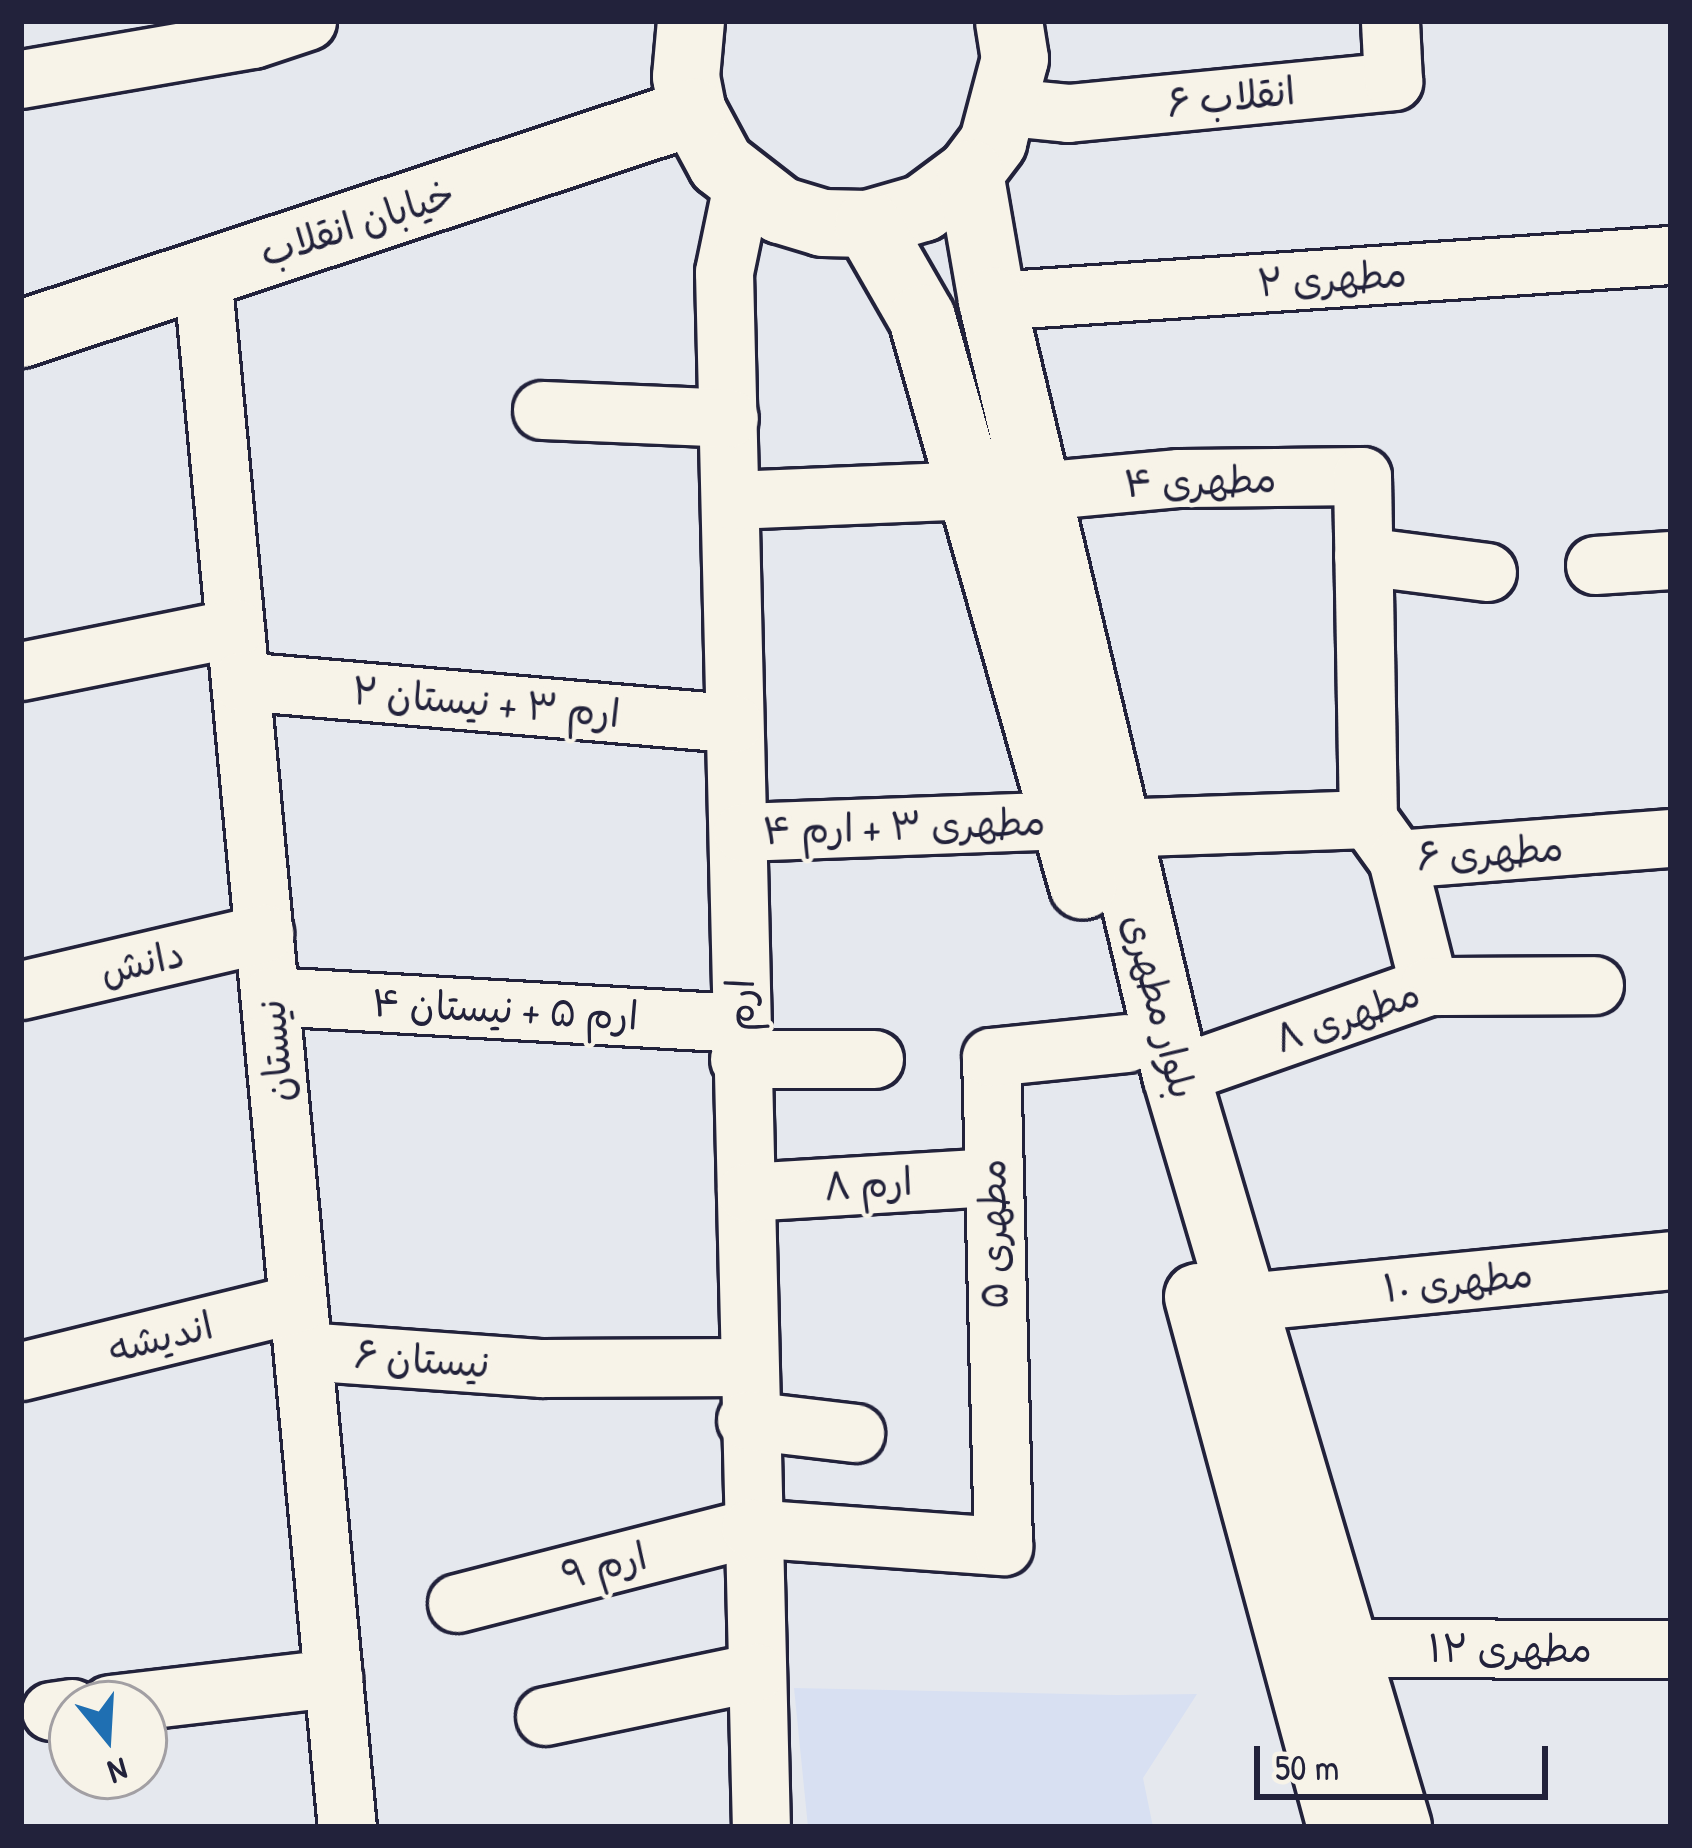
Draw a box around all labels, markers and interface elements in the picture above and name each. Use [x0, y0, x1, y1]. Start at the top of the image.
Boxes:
street label: انقلاب ۶ [1164, 67, 1298, 127]
street label: خیابان انقلاب [254, 170, 460, 276]
street label: مطهری ۲ [1256, 249, 1408, 307]
street label: مطهری ۴ [1123, 455, 1277, 507]
street label: ارم ۳ + نیستان ۲ [350, 667, 622, 737]
street label: مطهری ۳ + ارم ۴ [762, 798, 1046, 854]
street label: مطهری ۶ [1415, 824, 1565, 880]
street label: بلوار مطهری [1113, 909, 1207, 1103]
street label: دانش [95, 930, 189, 994]
street label: مطهری ۸ [1268, 969, 1426, 1063]
street label: ارم [716, 978, 764, 1032]
street label: ارم ۵ + نیستان ۴ [371, 979, 639, 1039]
street label: نیستان [247, 998, 303, 1104]
street label: ارم ۸ [822, 1158, 914, 1210]
street label: مطهری ۵ [968, 1158, 1018, 1310]
street label: مطهری ۱۰ [1381, 1250, 1535, 1312]
street label: اندیشه [102, 1301, 218, 1373]
street label: نیستان ۶ [353, 1331, 491, 1387]
street label: ارم ۹ [556, 1532, 652, 1598]
street label: مطهری ۱۲ [1428, 1625, 1592, 1671]
north arrow [48, 1680, 168, 1800]
scale bar [1260, 1722, 1554, 1796]
text: 50 m [1275, 1742, 1339, 1791]
text: N [103, 1748, 133, 1795]

